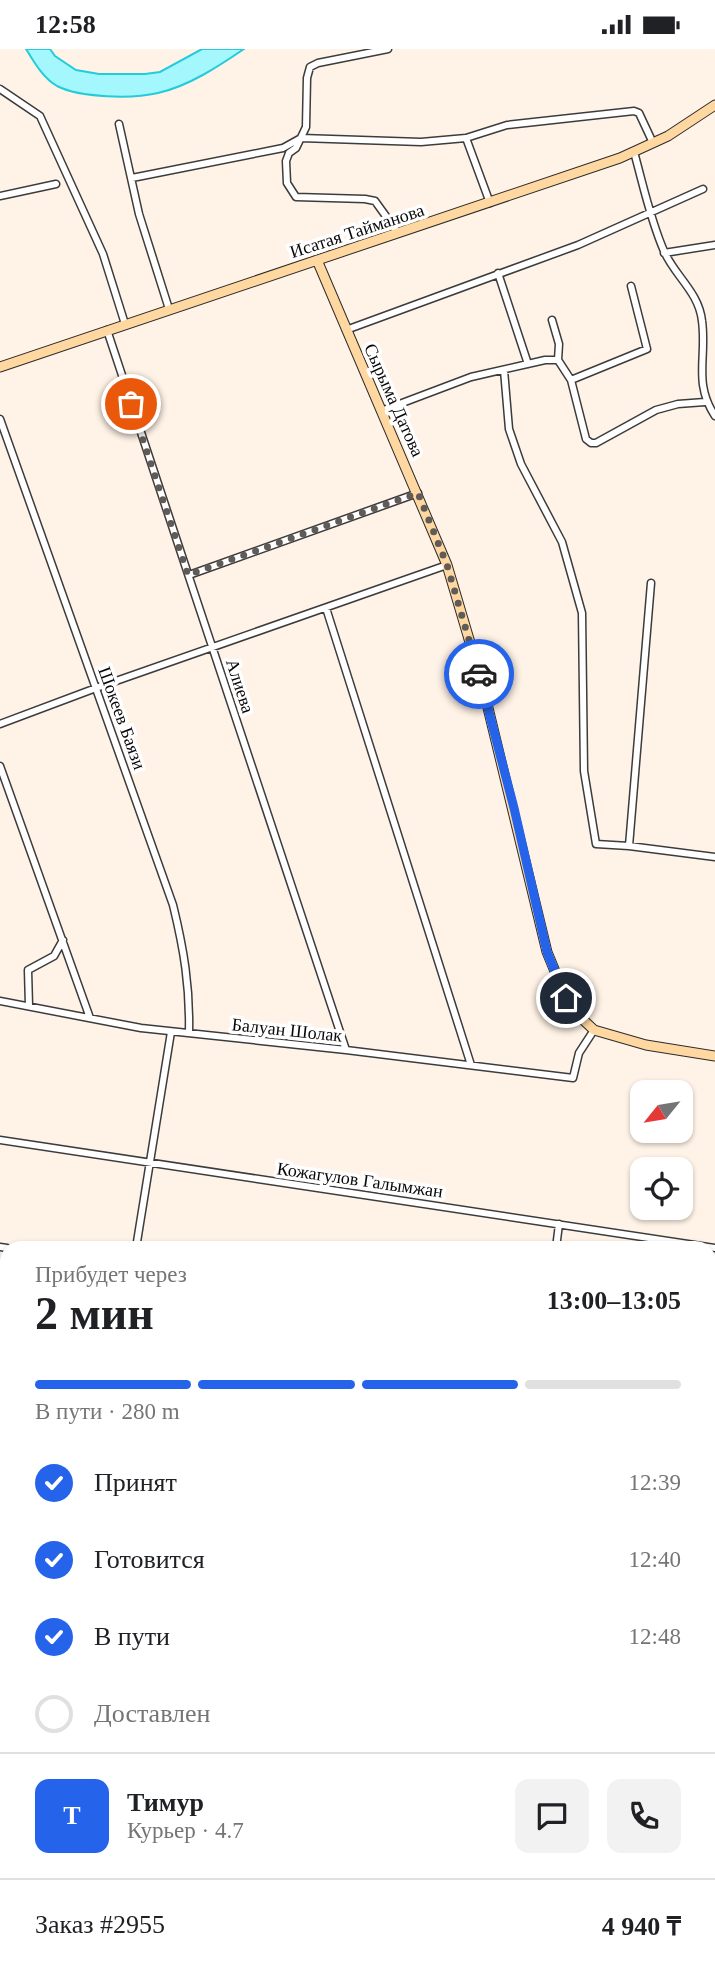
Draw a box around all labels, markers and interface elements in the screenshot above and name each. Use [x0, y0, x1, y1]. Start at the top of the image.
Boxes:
text: 12:58 [35, 10, 96, 39]
street label: Исатая Тайманова [287, 200, 427, 262]
street label: Сырыма Датова [360, 340, 428, 460]
pin [101, 374, 161, 434]
icon: bag [112, 385, 150, 423]
courier [444, 639, 514, 709]
icon: car [460, 655, 498, 693]
street label: Алиева [222, 656, 258, 716]
street label: Шокеев Баязи [94, 664, 150, 772]
pin [536, 968, 596, 1028]
icon: home [547, 979, 585, 1017]
street label: Балуан Шолак [231, 1014, 343, 1046]
north arrow [630, 1080, 693, 1143]
map controls [630, 1080, 693, 1220]
button: locate [630, 1157, 693, 1220]
street label: Кожагулов Галымжан [276, 1158, 445, 1202]
text: Прибудет через [35, 1262, 187, 1287]
text: 13:00–13:05 [547, 1286, 681, 1315]
text: 2 мин [35, 1288, 154, 1339]
text: В пути · 280 m [35, 1399, 180, 1424]
icon: check [35, 1464, 73, 1502]
text: Принят [94, 1468, 177, 1497]
text: 12:39 [629, 1470, 681, 1495]
icon: check [35, 1541, 73, 1579]
text: Готовится [94, 1545, 205, 1574]
text: 12:40 [629, 1547, 681, 1572]
icon: check [35, 1618, 73, 1656]
text: В пути [94, 1622, 170, 1651]
text: 12:48 [629, 1624, 681, 1649]
text: Доставлен [94, 1699, 211, 1728]
button: chat [515, 1779, 589, 1853]
button: phone [607, 1779, 681, 1853]
text: Тимур [127, 1788, 204, 1817]
text: Т [63, 1801, 81, 1830]
text: Курьер · 4.7 [127, 1818, 244, 1843]
text: Заказ #2955 [35, 1910, 165, 1939]
text: 4 940 ₸ [602, 1912, 681, 1941]

